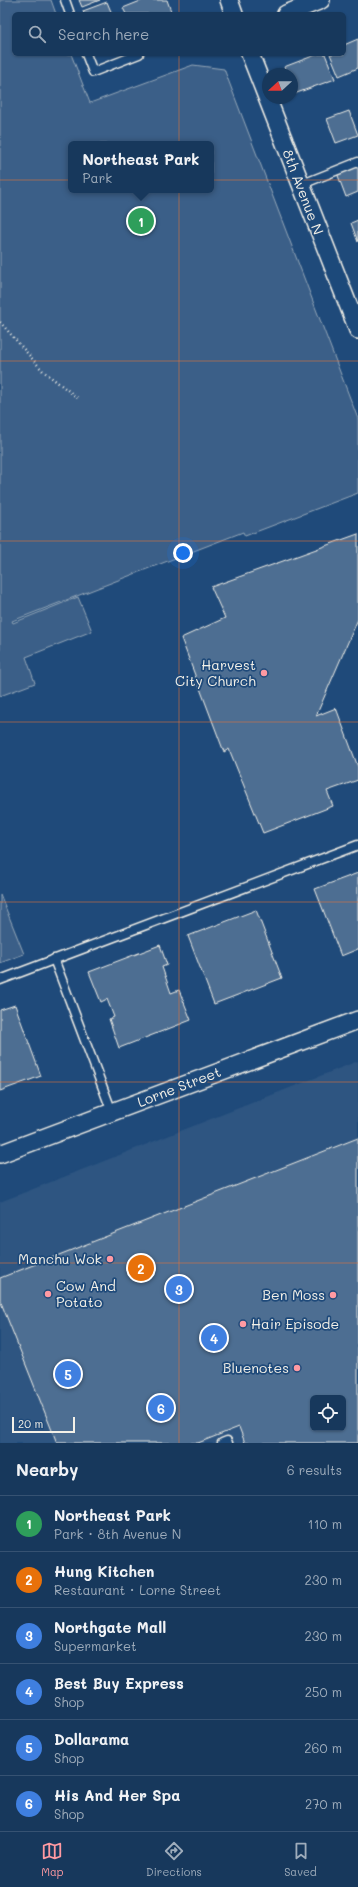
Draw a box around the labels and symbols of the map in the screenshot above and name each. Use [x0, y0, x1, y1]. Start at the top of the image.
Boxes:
north arrow [262, 68, 298, 104]
street label: 8th Avenue N [278, 146, 329, 237]
pin: 1 [128, 206, 154, 236]
your location [173, 543, 193, 563]
place label: Harvest City Church [175, 655, 256, 690]
marker: Harvest City Church [259, 668, 269, 678]
street label: Lorne Street [134, 1062, 223, 1111]
place label: Manchu Wok [18, 1249, 102, 1268]
pin: 2 [128, 1253, 154, 1283]
marker: Manchu Wok [105, 1254, 115, 1264]
pin: 3 [166, 1274, 192, 1304]
place label: Cow And Potato [56, 1276, 116, 1311]
place label: Ben Moss [262, 1285, 325, 1304]
marker: Cow And Potato [43, 1289, 53, 1299]
marker: Ben Moss [328, 1290, 338, 1300]
place label: Hair Episode [251, 1314, 339, 1333]
marker: Hair Episode [238, 1319, 248, 1329]
pin: 4 [201, 1323, 227, 1353]
place label: Bluenotes [223, 1358, 289, 1377]
pin: 5 [55, 1359, 81, 1389]
marker: Bluenotes [292, 1363, 302, 1373]
pin: 6 [148, 1393, 174, 1423]
scale bar [12, 1415, 75, 1434]

